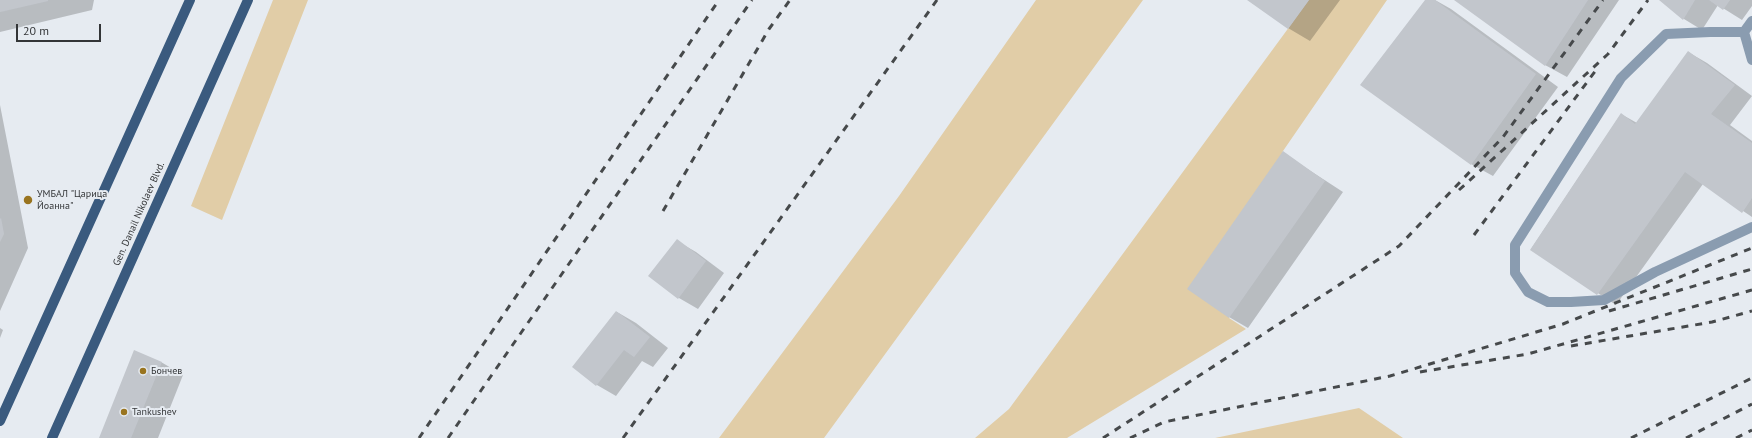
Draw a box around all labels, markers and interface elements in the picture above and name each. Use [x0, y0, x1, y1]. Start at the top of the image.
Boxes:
scale bar [18, 16, 103, 42]
text: 20 m [23, 23, 49, 38]
street label: Gen. Danail Nikolaev Blvd. [111, 160, 167, 268]
place label: УМБАЛ "Царица Йоанна" [37, 188, 107, 212]
marker: УМБАЛ "Царица Йоанна" [22, 194, 34, 206]
place label: Бончев [151, 365, 182, 377]
marker: Бончев [138, 366, 148, 376]
place label: Tankushev [132, 406, 176, 418]
marker: Tankushev [119, 407, 129, 417]

